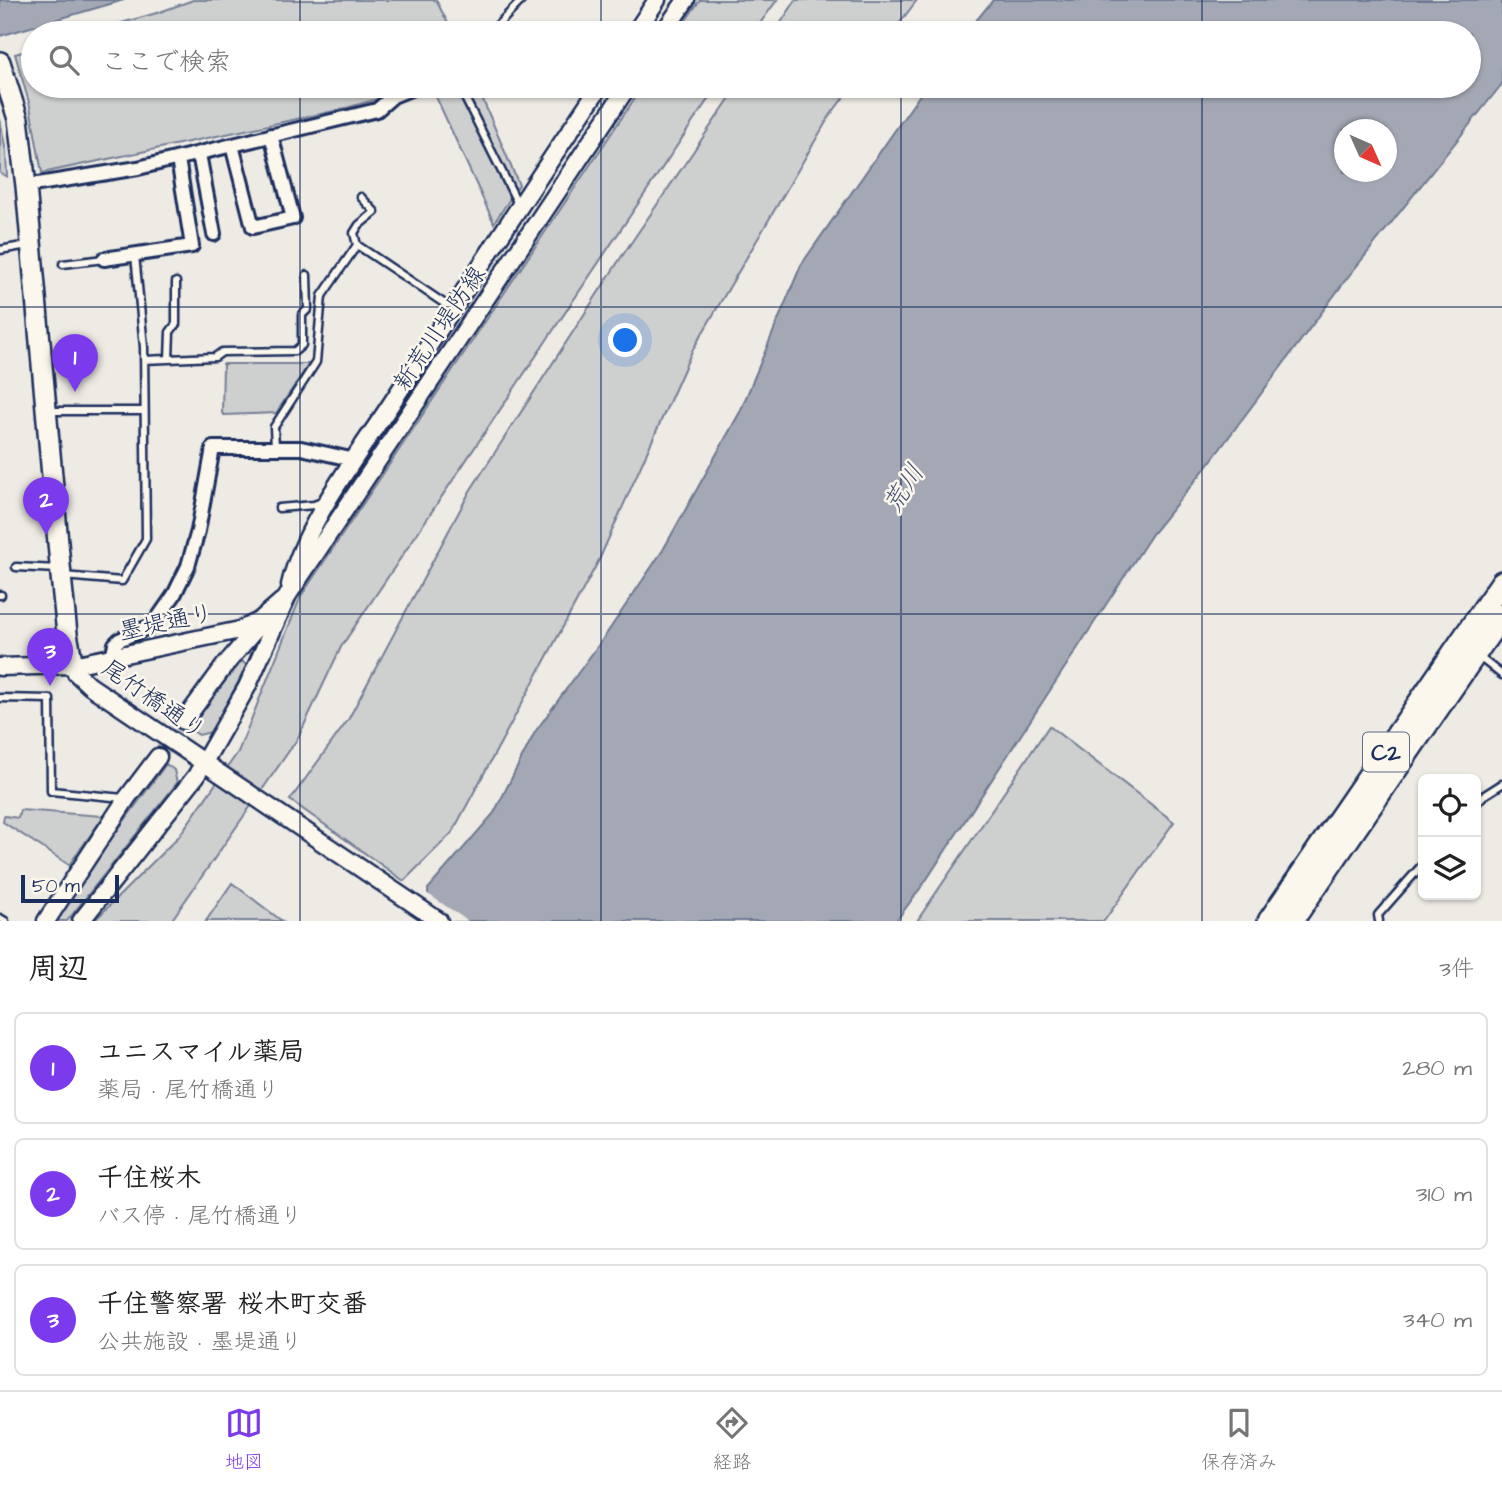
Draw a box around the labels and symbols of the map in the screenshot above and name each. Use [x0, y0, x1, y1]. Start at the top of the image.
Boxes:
north arrow [1334, 119, 1397, 182]
street label: 新荒川堤防線 [385, 259, 494, 398]
your location [608, 323, 642, 357]
pin: 1 [52, 334, 98, 392]
water label: 荒川 [875, 457, 933, 520]
pin: 2 [23, 477, 69, 535]
street label: 墨堤通り [116, 596, 217, 650]
pin: 3 [27, 628, 73, 686]
street label: 尾竹橋通り [95, 651, 212, 748]
road number: C2 [1363, 732, 1409, 772]
scale bar [21, 872, 119, 904]

